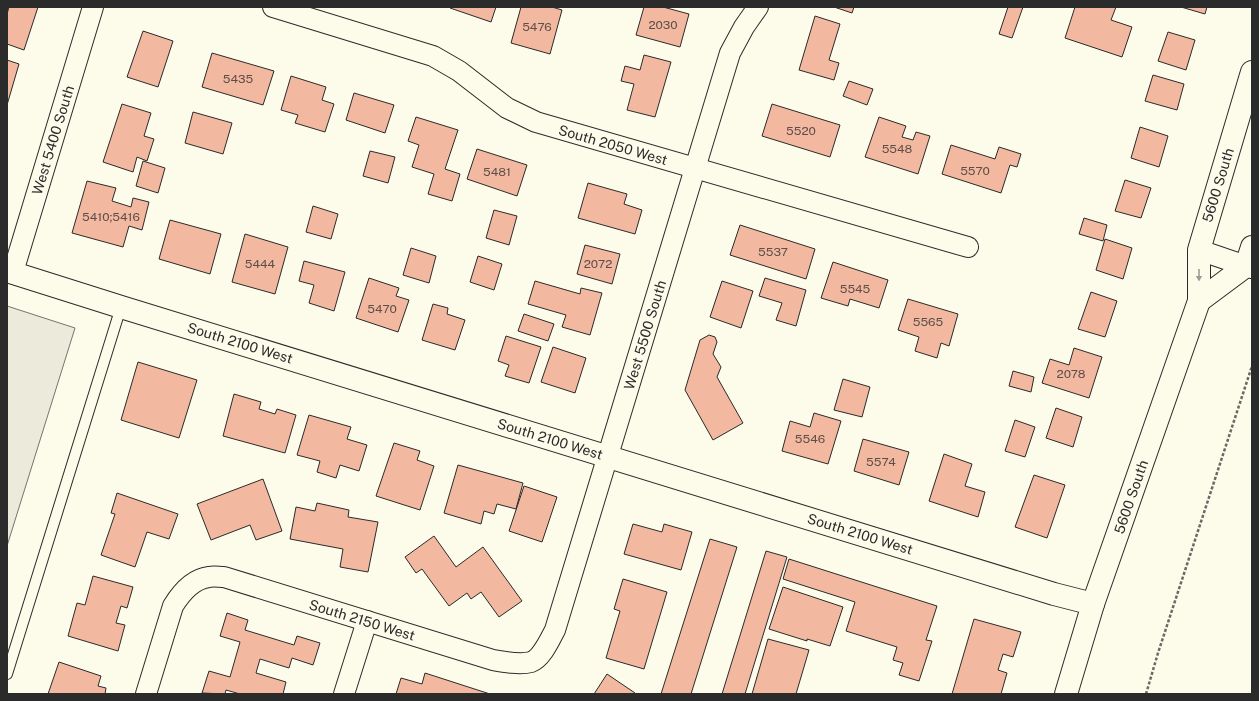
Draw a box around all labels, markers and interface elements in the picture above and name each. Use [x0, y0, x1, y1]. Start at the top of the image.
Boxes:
house number: 2030 [648, 18, 678, 32]
house number: 5476 [522, 20, 552, 34]
house number: 5435 [223, 72, 254, 86]
street label: West 5400 South [29, 83, 77, 197]
street label: South 2050 West [557, 122, 669, 168]
house number: 5520 [786, 124, 816, 138]
house number: 5548 [882, 142, 913, 156]
street label: 5600 South [1199, 146, 1237, 224]
house number: 5570 [960, 164, 990, 178]
house number: 5481 [483, 165, 511, 179]
house number: 5410;5416 [82, 210, 140, 224]
house number: 5537 [758, 245, 788, 259]
house number: 5444 [245, 257, 276, 271]
house number: 2072 [584, 257, 612, 271]
one-way arrow [1196, 269, 1202, 282]
street label: West 5500 South [621, 278, 669, 392]
house number: 5545 [840, 282, 871, 296]
house number: 5470 [367, 302, 397, 316]
house number: 5565 [913, 315, 944, 329]
street label: South 2100 West [185, 319, 295, 367]
house number: 2078 [1056, 367, 1086, 381]
street label: South 2100 West [495, 415, 605, 463]
house number: 5546 [795, 432, 825, 446]
house number: 5574 [866, 455, 896, 469]
street label: 5600 South [1111, 458, 1151, 536]
street label: South 2100 West [805, 510, 915, 558]
street label: South 2150 West [307, 596, 417, 644]

